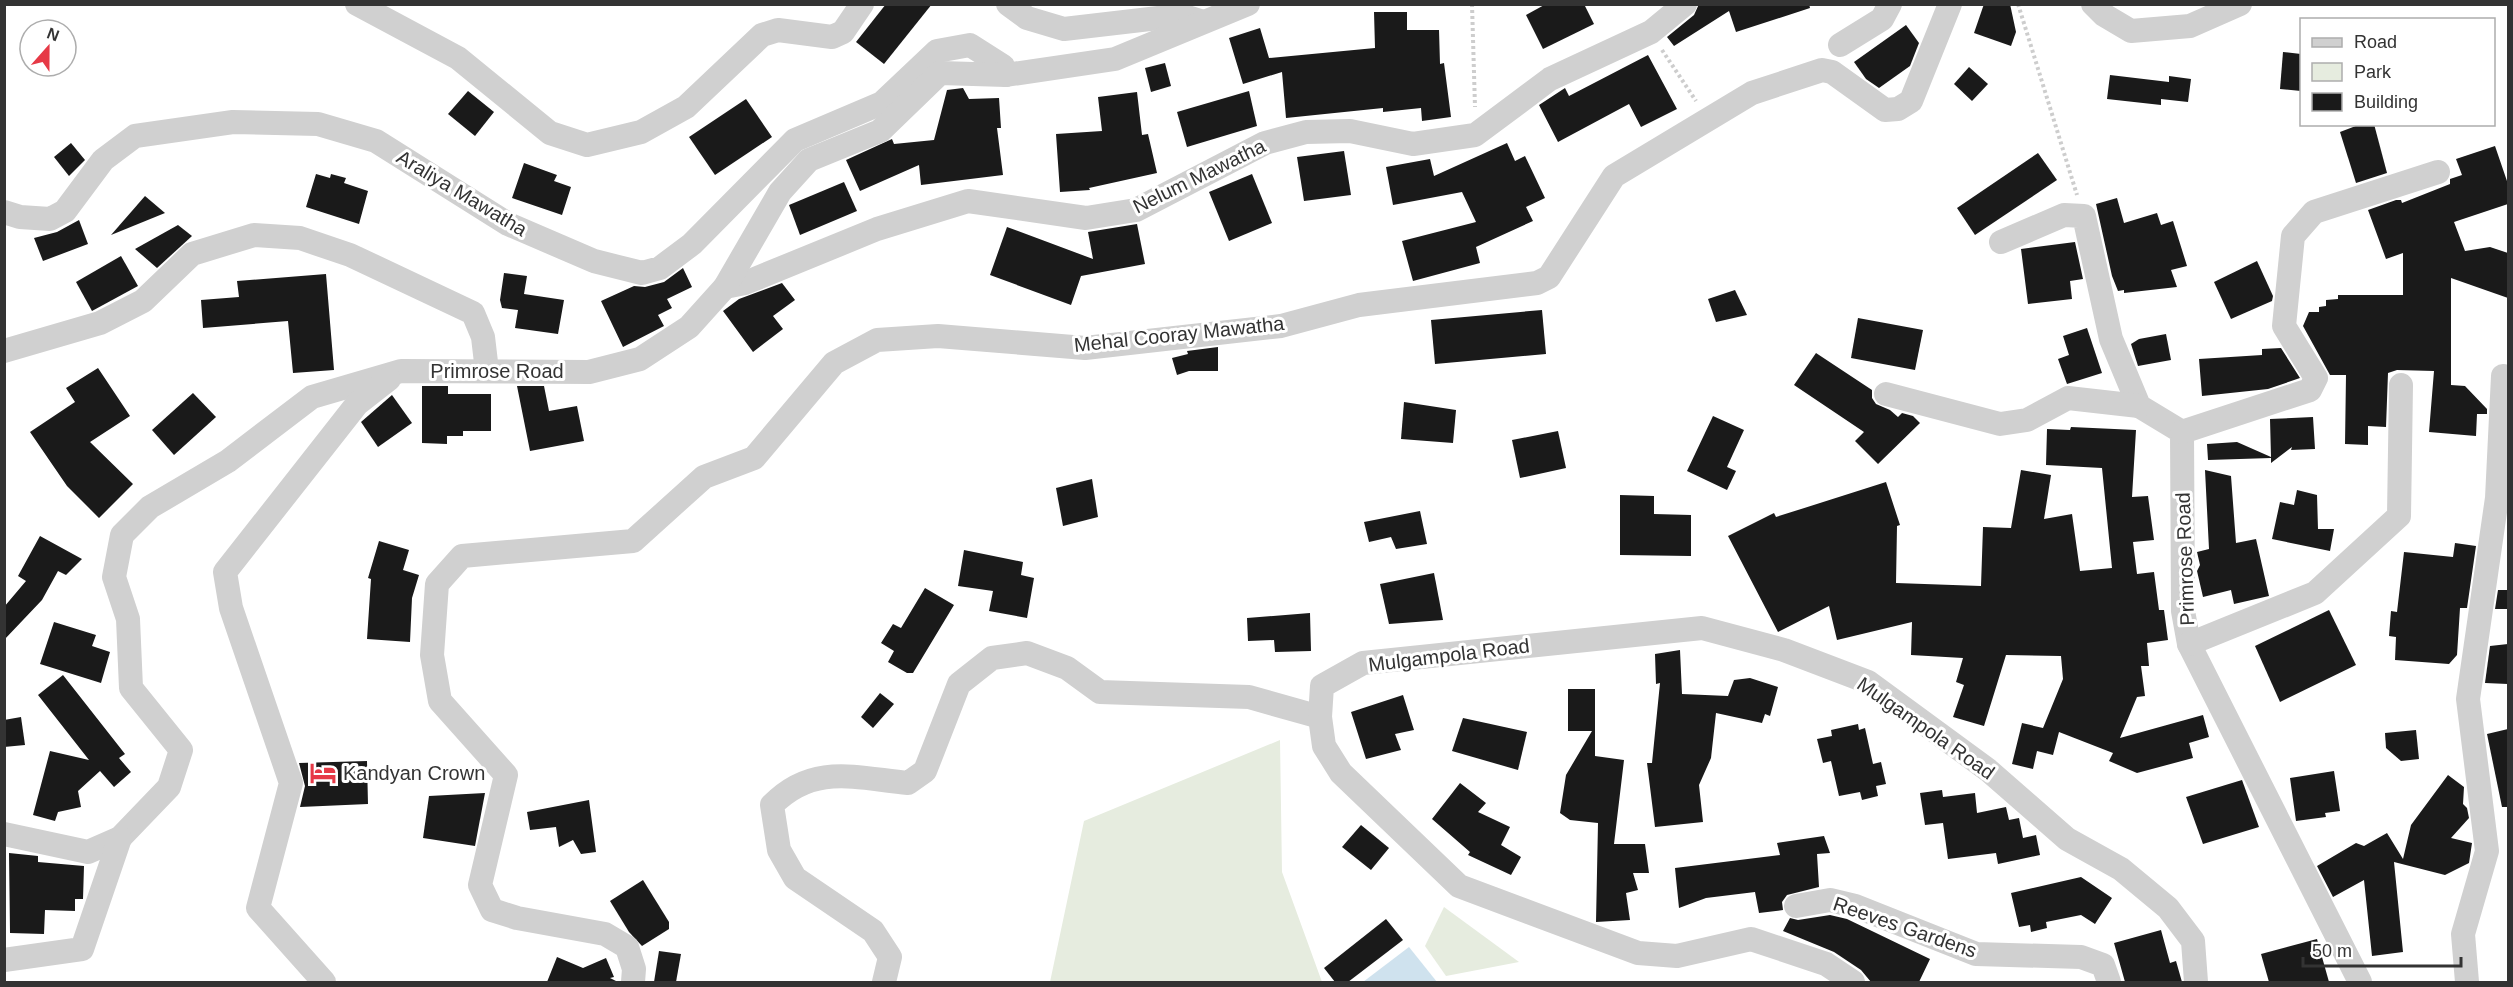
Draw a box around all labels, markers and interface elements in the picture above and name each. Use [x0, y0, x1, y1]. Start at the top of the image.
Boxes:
north arrow [18, 18, 78, 78]
legend [2300, 18, 2495, 126]
text: N [45, 24, 62, 44]
text: Road [2354, 32, 2397, 52]
text: Park [2354, 62, 2392, 82]
text: Building [2354, 92, 2418, 112]
street label: Nelum Mawatha [1129, 134, 1270, 218]
street label: Araliya Mawatha [393, 145, 532, 241]
street label: Mehal Cooray Mawatha [1073, 312, 1286, 356]
street label: Primrose Road [430, 360, 564, 382]
street label: Primrose Road [2172, 492, 2198, 626]
street label: Mulgampola Road [1367, 634, 1531, 676]
street label: Mulgampola Road [1853, 672, 1999, 784]
hotel icon: Kandyan Crown [308, 758, 338, 788]
place label: Kandyan Crown [343, 762, 485, 784]
street label: Reeves Gardens [1830, 892, 1980, 962]
scale bar [2303, 930, 2460, 968]
text: 50 m [2312, 941, 2352, 961]

